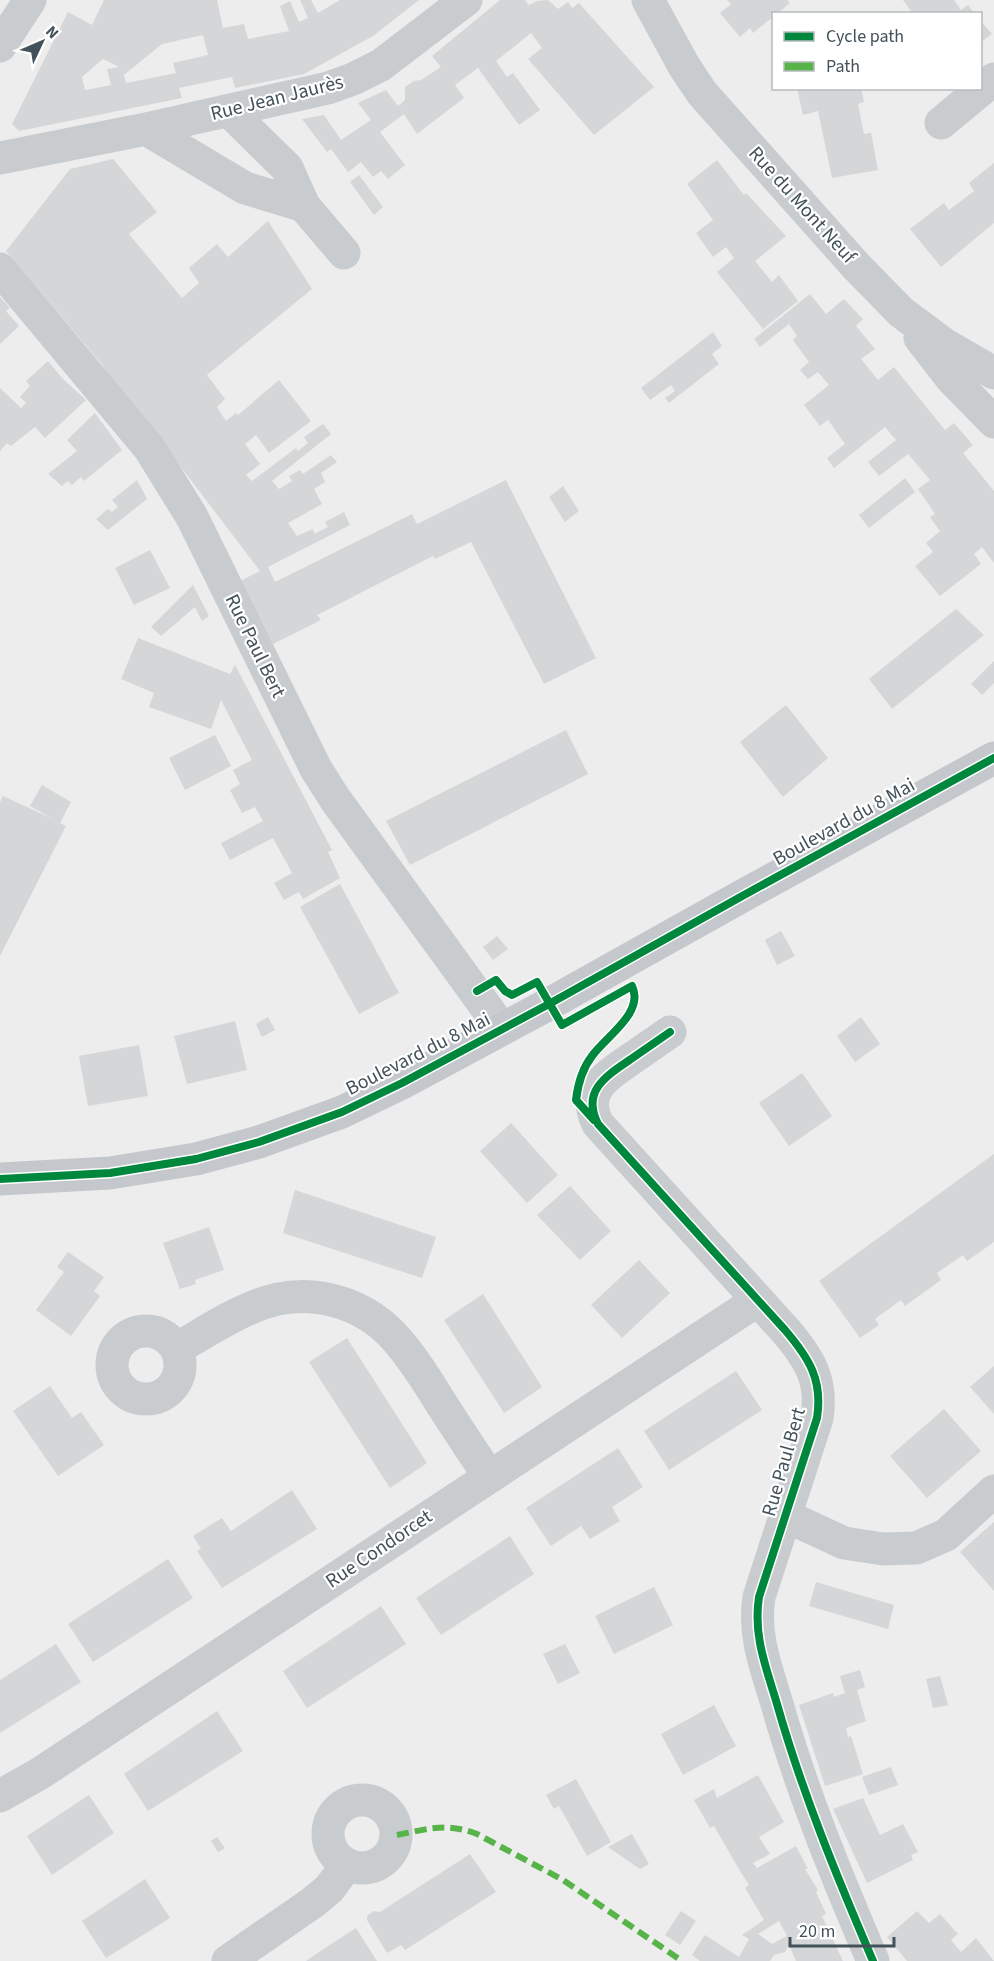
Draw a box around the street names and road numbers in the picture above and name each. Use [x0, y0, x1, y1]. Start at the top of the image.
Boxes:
street label: Rue Jean Jaurès [208, 68, 346, 128]
street label: Rue du Mont Neuf [742, 140, 863, 271]
street label: Rue Paul Bert [218, 589, 292, 703]
street label: Boulevard du 8 Mai [768, 771, 920, 873]
street label: Boulevard du 8 Mai [341, 1005, 495, 1103]
street label: Rue Paul Bert [755, 1404, 813, 1520]
street label: Rue Condorcet [320, 1503, 438, 1595]

